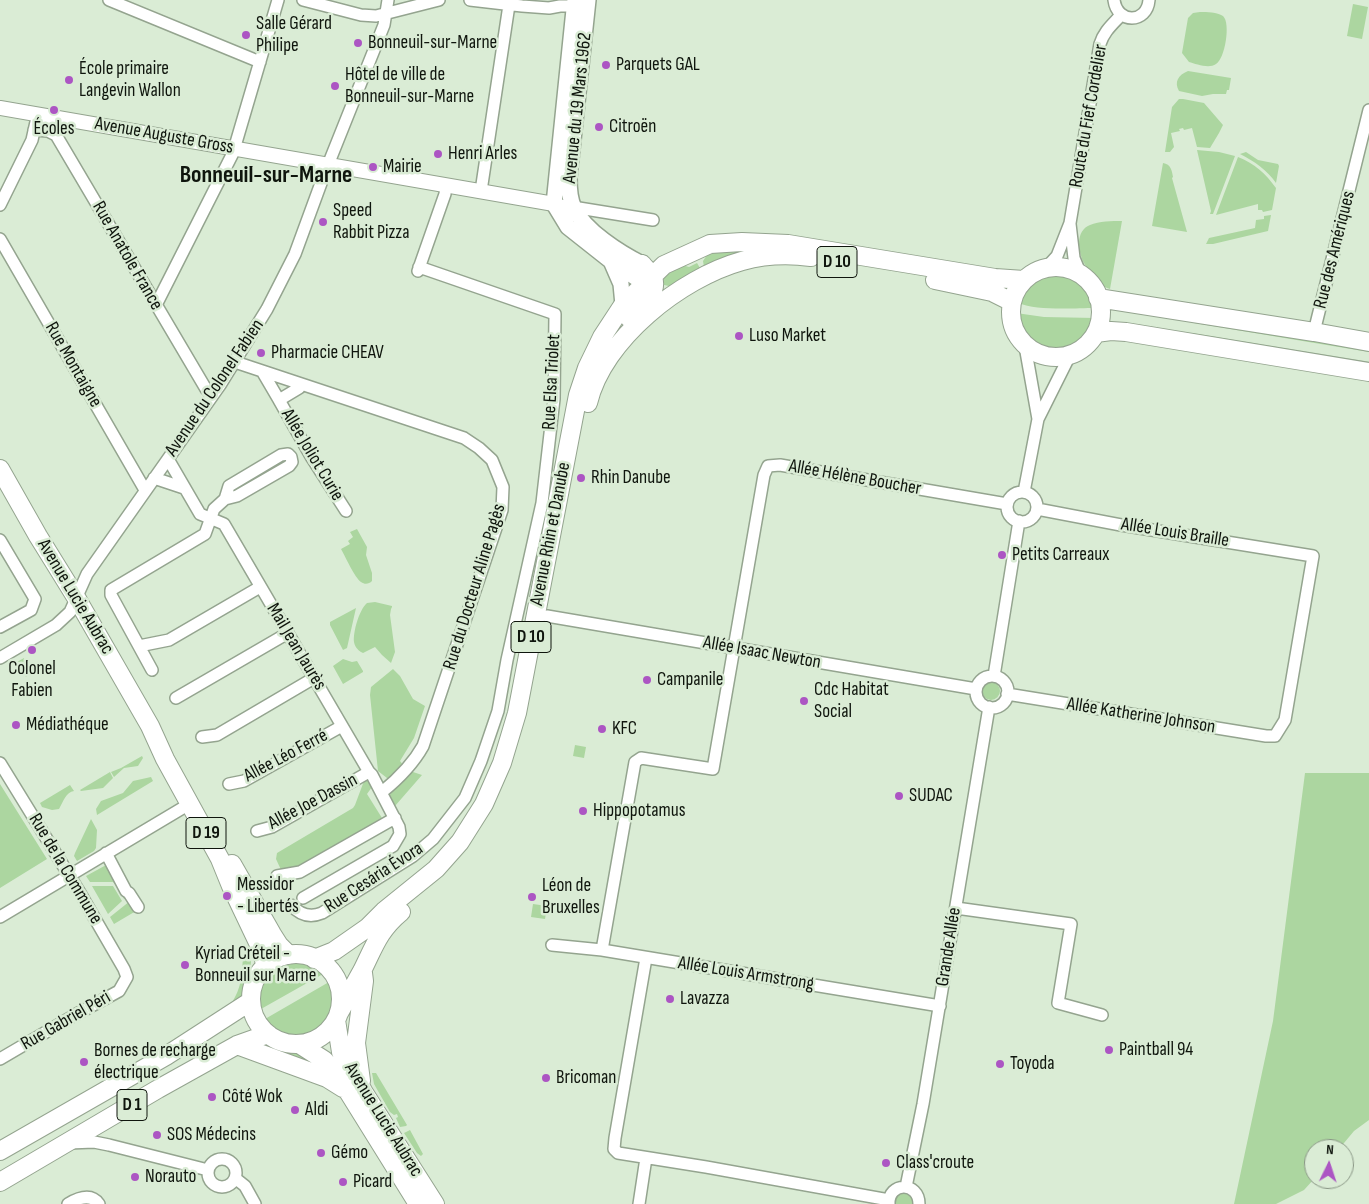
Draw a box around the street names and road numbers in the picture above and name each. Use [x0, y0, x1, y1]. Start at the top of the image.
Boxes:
street label: Avenue du 19 Mars 1962 [559, 31, 597, 185]
street label: Route du Fief Cordelier [1065, 43, 1113, 189]
street label: Avenue Auguste Gross [93, 113, 235, 159]
street label: Rue des Amériques [1309, 189, 1361, 311]
street label: Rue Anatole France [87, 197, 167, 315]
road number: D 10 [817, 246, 857, 278]
street label: Avenue du Colonel Fabien [161, 315, 269, 461]
street label: Rue Montaigne [39, 318, 107, 412]
street label: Rue Elsa Triolet [538, 334, 566, 430]
street label: Allée Joliot Curie [276, 405, 348, 505]
street label: Allée Hélène Boucher [787, 455, 923, 501]
street label: Avenue Rhin et Danube [526, 460, 576, 608]
street label: Rue du Docteur Aline Pagès [439, 501, 511, 673]
street label: Allée Louis Braille [1119, 513, 1231, 553]
street label: Avenue Lucie Aubrac [32, 535, 118, 659]
street label: Mail Jean Jaurès [261, 599, 331, 695]
road number: D 10 [511, 622, 551, 652]
street label: Allée Isaac Newton [701, 631, 823, 675]
street label: Allée Katherine Johnson [1065, 693, 1217, 739]
street label: Allée Léo Ferré [240, 724, 332, 788]
street label: Allée Joe Dassin [264, 769, 362, 835]
street label: Rue de la Commune [23, 810, 107, 928]
road number: D 19 [186, 818, 226, 848]
street label: Rue Cesária Évora [320, 838, 428, 918]
street label: Grande Allée [932, 906, 966, 988]
street label: Allée Louis Armstrong [676, 952, 816, 996]
street label: Rue Gabriel Péri [17, 986, 115, 1056]
street label: Avenue Lucie Aubrac [339, 1059, 427, 1181]
road number: D 1 [117, 1090, 147, 1120]

